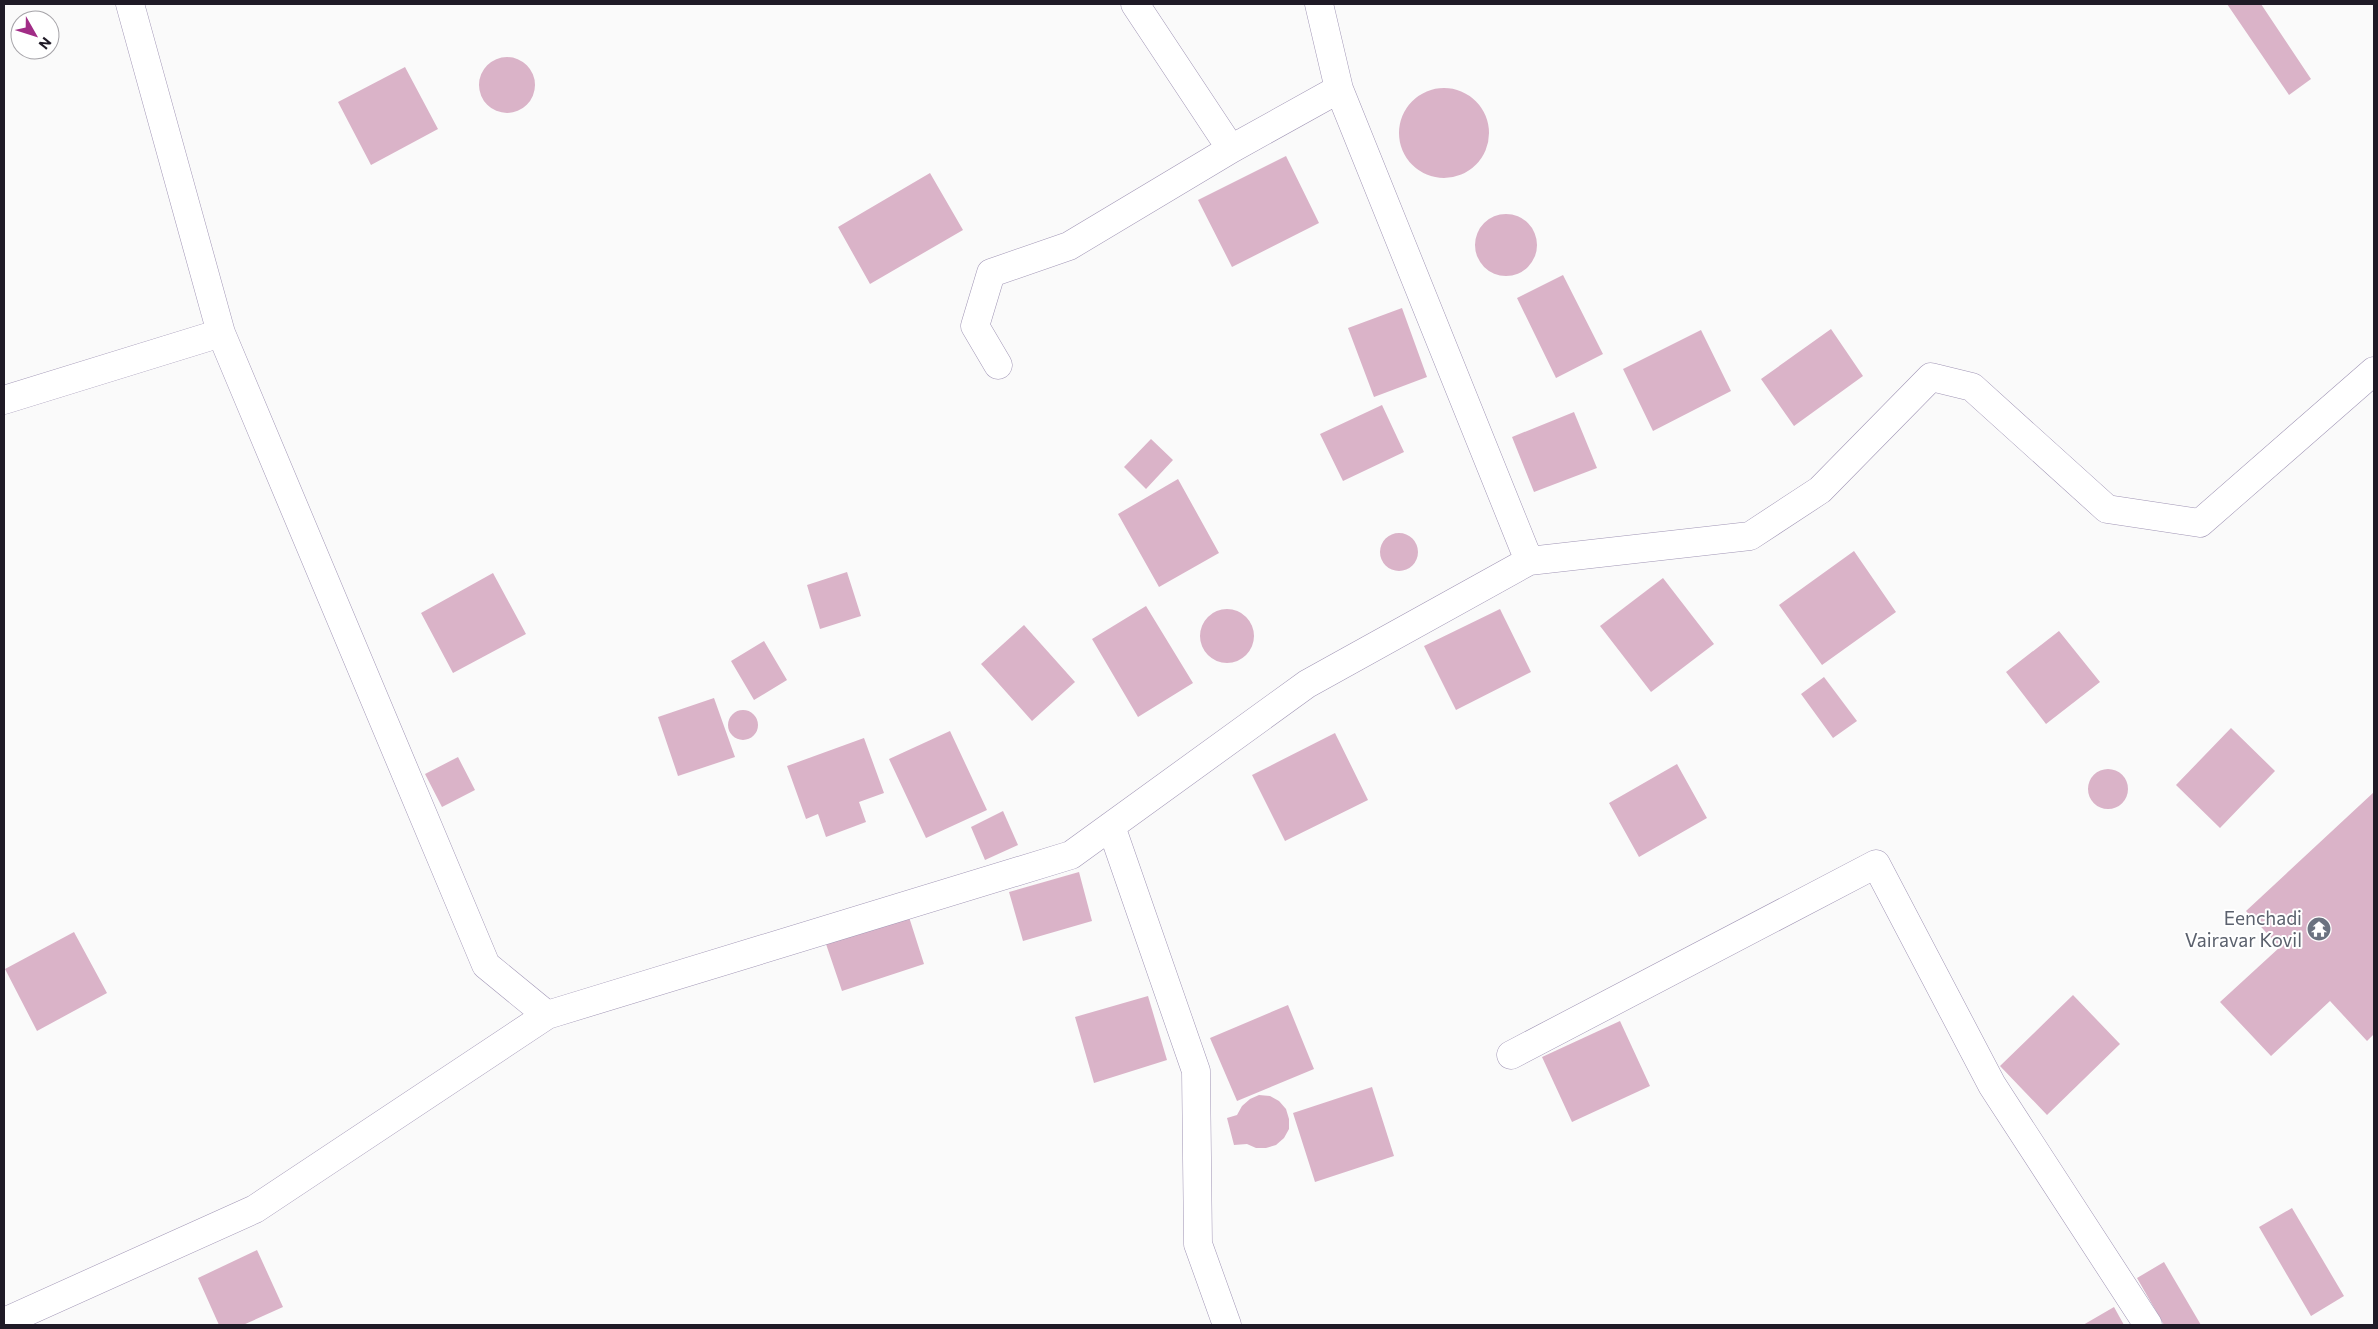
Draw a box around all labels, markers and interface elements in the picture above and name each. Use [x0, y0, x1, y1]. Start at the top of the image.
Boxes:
north arrow [10, 10, 60, 60]
text: N [36, 34, 55, 53]
place label: Eenchadi Vairavar Kovil [2185, 906, 2302, 951]
temple icon: Eenchadi Vairavar Kovil [2306, 916, 2332, 942]

